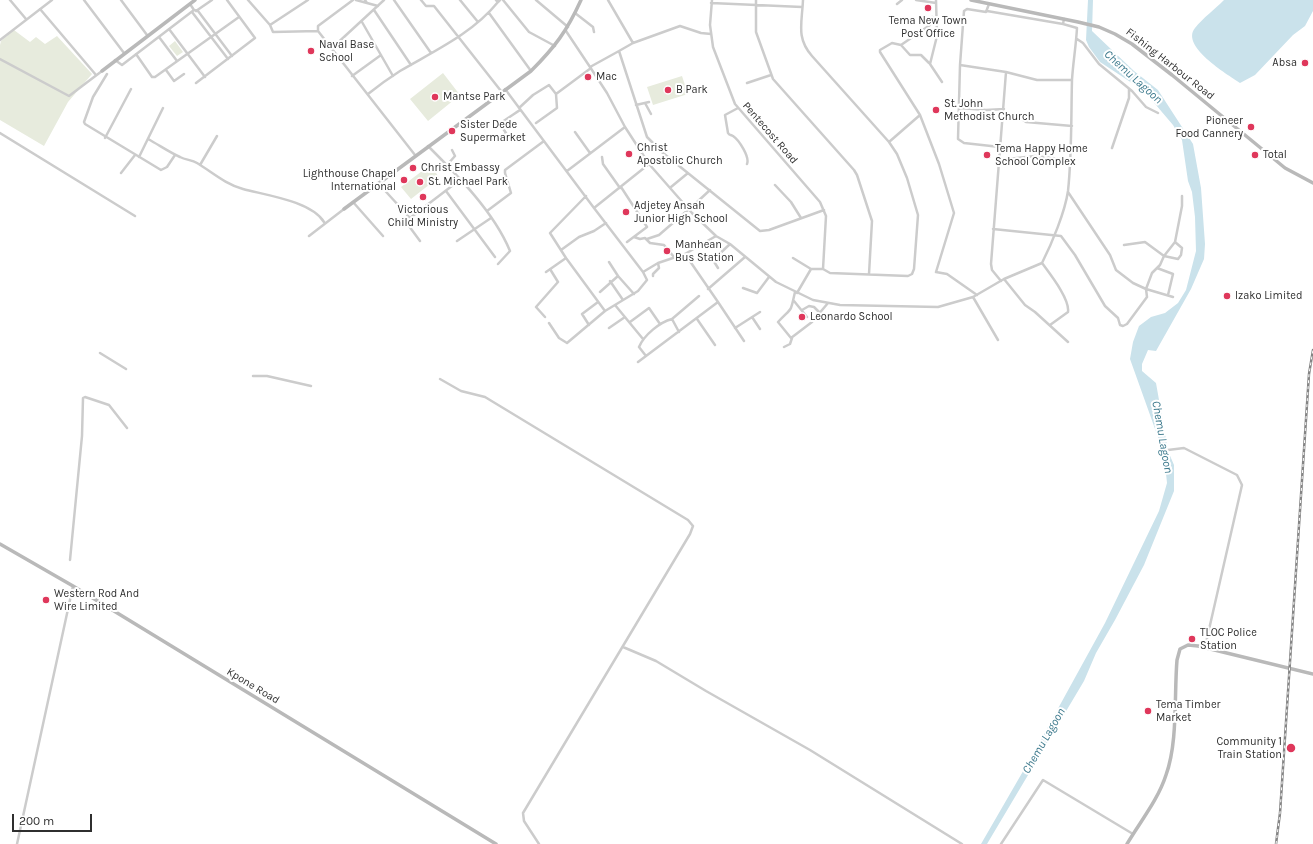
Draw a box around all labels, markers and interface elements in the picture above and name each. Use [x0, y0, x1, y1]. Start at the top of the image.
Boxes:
marker: Tema New Town Post Office [923, 3, 933, 13]
place label: Tema New Town Post Office [889, 14, 967, 40]
street label: Fishing Harbour Road [1123, 25, 1217, 103]
place label: Naval Base School [319, 38, 374, 64]
marker: Naval Base School [306, 46, 316, 56]
water label: Chemu Lagoon [1101, 47, 1165, 107]
place label: Absa [1272, 56, 1297, 70]
marker: Absa [1300, 58, 1310, 68]
place label: Mac [596, 70, 617, 84]
marker: Mac [583, 72, 593, 82]
place label: B Park [676, 83, 708, 97]
marker: B Park [663, 85, 673, 95]
place label: Mantse Park [443, 90, 506, 104]
marker: Mantse Park [430, 92, 440, 102]
place label: St. John Methodist Church [944, 97, 1034, 123]
street label: Pentecost Road [740, 99, 800, 167]
marker: St. John Methodist Church [931, 105, 941, 115]
place label: Pioneer Food Cannery [1176, 114, 1243, 140]
place label: Sister Dede Supermarket [460, 118, 526, 144]
marker: Pioneer Food Cannery [1246, 122, 1256, 132]
marker: Sister Dede Supermarket [447, 126, 457, 136]
place label: Christ Apostolic Church [637, 141, 723, 167]
place label: Tema Happy Home School Complex [995, 142, 1088, 168]
place label: Total [1263, 148, 1287, 162]
marker: Christ Apostolic Church [624, 149, 634, 159]
marker: Tema Happy Home School Complex [982, 150, 992, 160]
marker: Total [1250, 150, 1260, 160]
place label: Christ Embassy [421, 161, 500, 175]
marker: Christ Embassy [408, 163, 418, 173]
place label: Lighthouse Chapel International [303, 167, 396, 193]
marker: Lighthouse Chapel International [399, 175, 409, 185]
place label: St. Michael Park [428, 175, 508, 189]
marker: St. Michael Park [415, 177, 425, 187]
marker: Victorious Child Ministry [418, 192, 428, 202]
place label: Adjetey Ansah Junior High School [634, 199, 728, 225]
place label: Victorious Child Ministry [388, 203, 458, 229]
marker: Adjetey Ansah Junior High School [621, 207, 631, 217]
place label: Manhean Bus Station [675, 238, 734, 264]
marker: Manhean Bus Station [662, 246, 672, 256]
place label: Izako Limited [1235, 289, 1302, 303]
marker: Izako Limited [1222, 291, 1232, 301]
place label: Leonardo School [810, 310, 893, 324]
marker: Leonardo School [797, 312, 807, 322]
water label: Chemu Lagoon [1149, 400, 1175, 474]
place label: Western Rod And Wire Limited [54, 587, 139, 613]
marker: Western Rod And Wire Limited [41, 595, 51, 605]
place label: TLOC Police Station [1200, 626, 1257, 652]
marker: TLOC Police Station [1187, 634, 1197, 644]
street label: Kpone Road [224, 665, 282, 707]
place label: Tema Timber Market [1156, 698, 1221, 724]
water label: Chemu Lagoon [1019, 706, 1069, 776]
marker: Tema Timber Market [1143, 706, 1153, 716]
place label: Community 1 Train Station [1217, 735, 1282, 761]
marker: Community 1 Train Station [1285, 742, 1297, 754]
scale bar [14, 806, 94, 832]
text: 200 m [19, 814, 54, 828]

